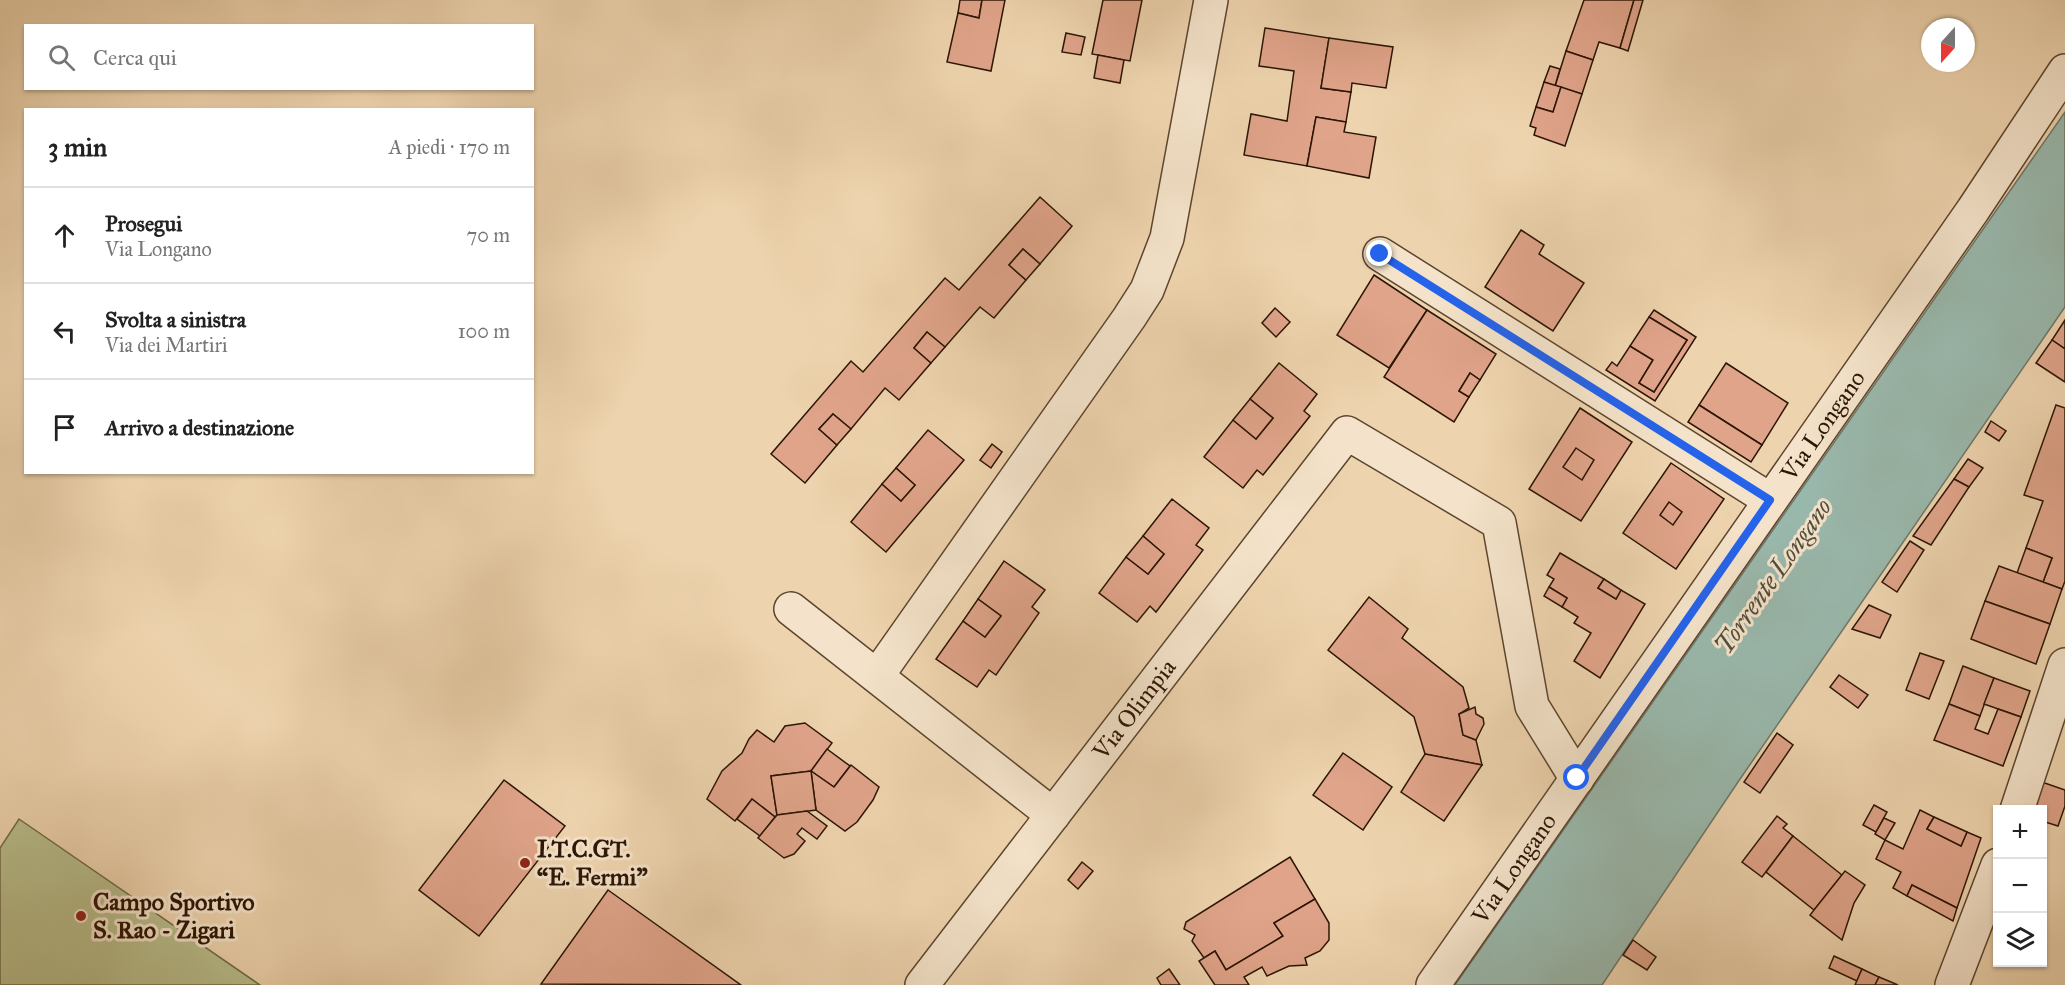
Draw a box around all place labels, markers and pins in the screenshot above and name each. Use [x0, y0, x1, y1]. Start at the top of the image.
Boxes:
place label: I.T.C.GT. “E. Fermi" [537, 834, 648, 892]
marker: I.T.C.GT. “E. Fermi" [518, 856, 532, 870]
place label: Campo Sportivo S. Rao - Zigari [93, 887, 255, 945]
marker: Campo Sportivo S. Rao - Zigari [74, 909, 88, 923]

